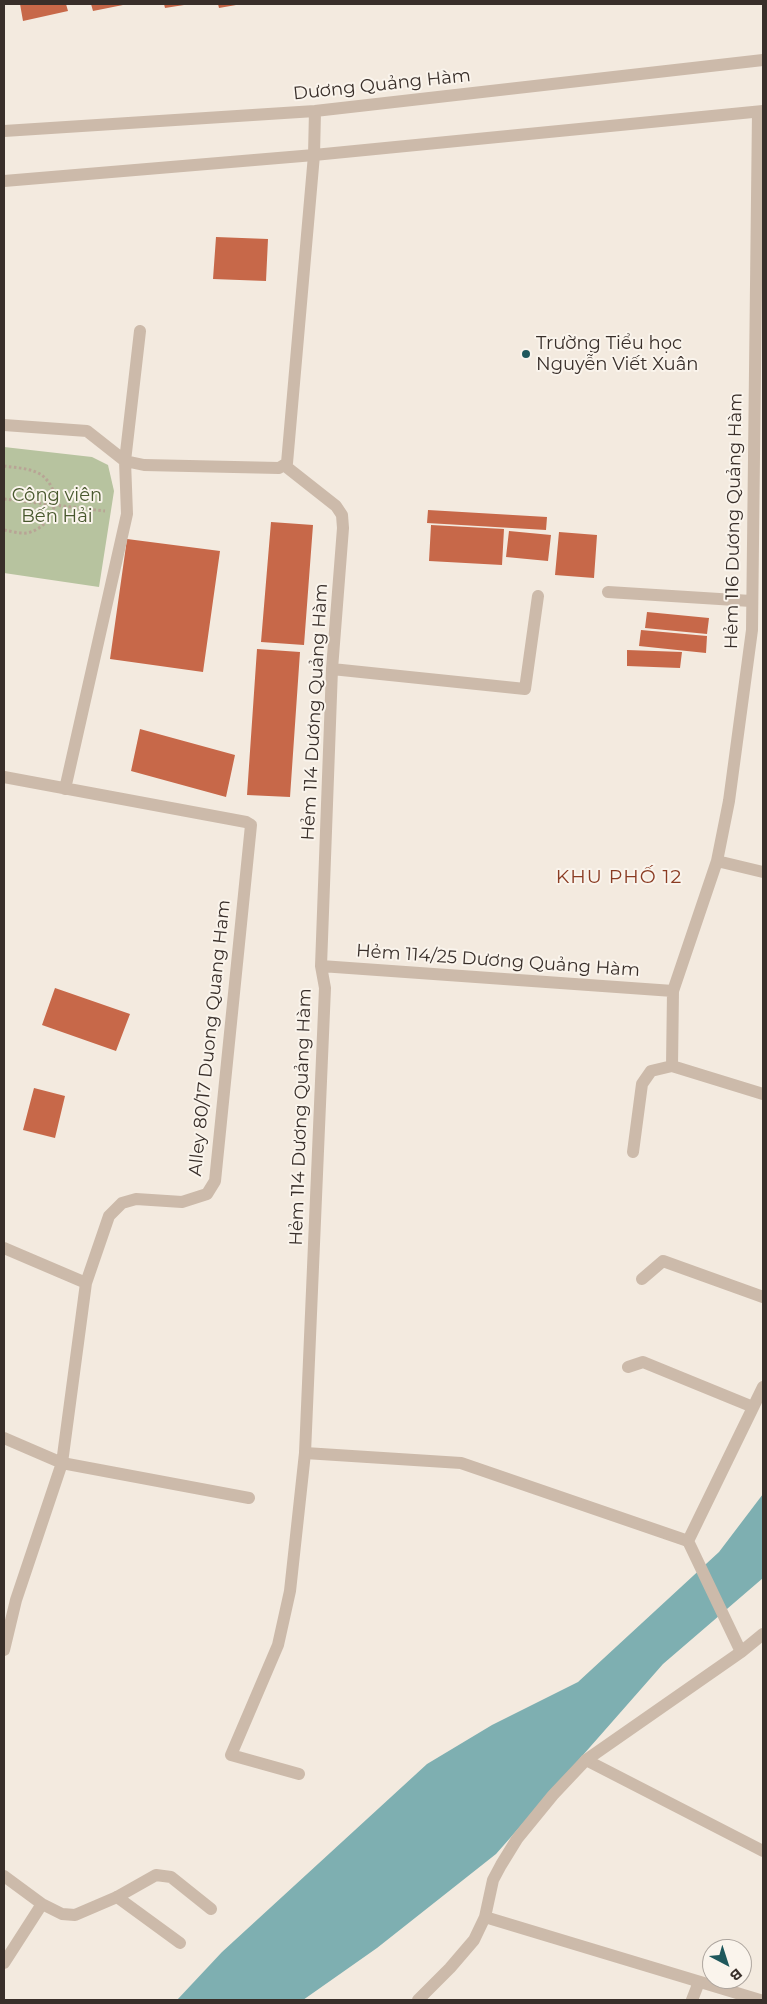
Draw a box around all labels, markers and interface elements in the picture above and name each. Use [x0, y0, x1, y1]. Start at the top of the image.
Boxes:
street label: Dương Quảng Hàm [292, 65, 472, 105]
place label: Trường Tiểu học Nguyễn Viết Xuân [536, 333, 698, 376]
marker: Trường Tiểu học Nguyễn Viết Xuân [520, 348, 532, 360]
street label: Hẻm 116 Dương Quảng Hàm [721, 393, 747, 649]
park label: Công viên Bến Hải [12, 485, 102, 528]
street label: Hẻm 114 Dương Quảng Hàm [297, 583, 333, 841]
district label: KHU PHỐ 12 [555, 866, 683, 888]
street label: Alley 80/17 Duong Quang Ham [185, 899, 235, 1177]
street label: Hẻm 114/25 Dương Quảng Hàm [355, 940, 641, 982]
street label: Hẻm 114 Dương Quảng Hàm [286, 988, 316, 1246]
north arrow [702, 1939, 752, 1989]
text: B [726, 1964, 746, 1985]

